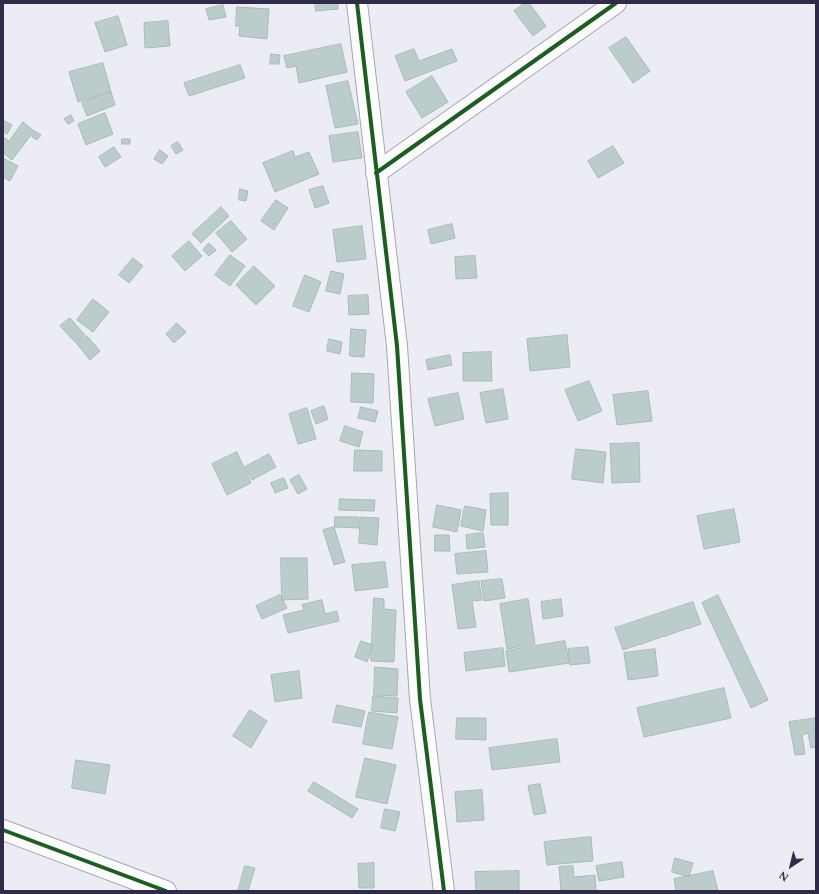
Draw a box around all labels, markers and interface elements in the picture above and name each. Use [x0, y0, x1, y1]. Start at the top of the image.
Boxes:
north arrow [771, 846, 811, 886]
text: N [775, 867, 792, 886]

